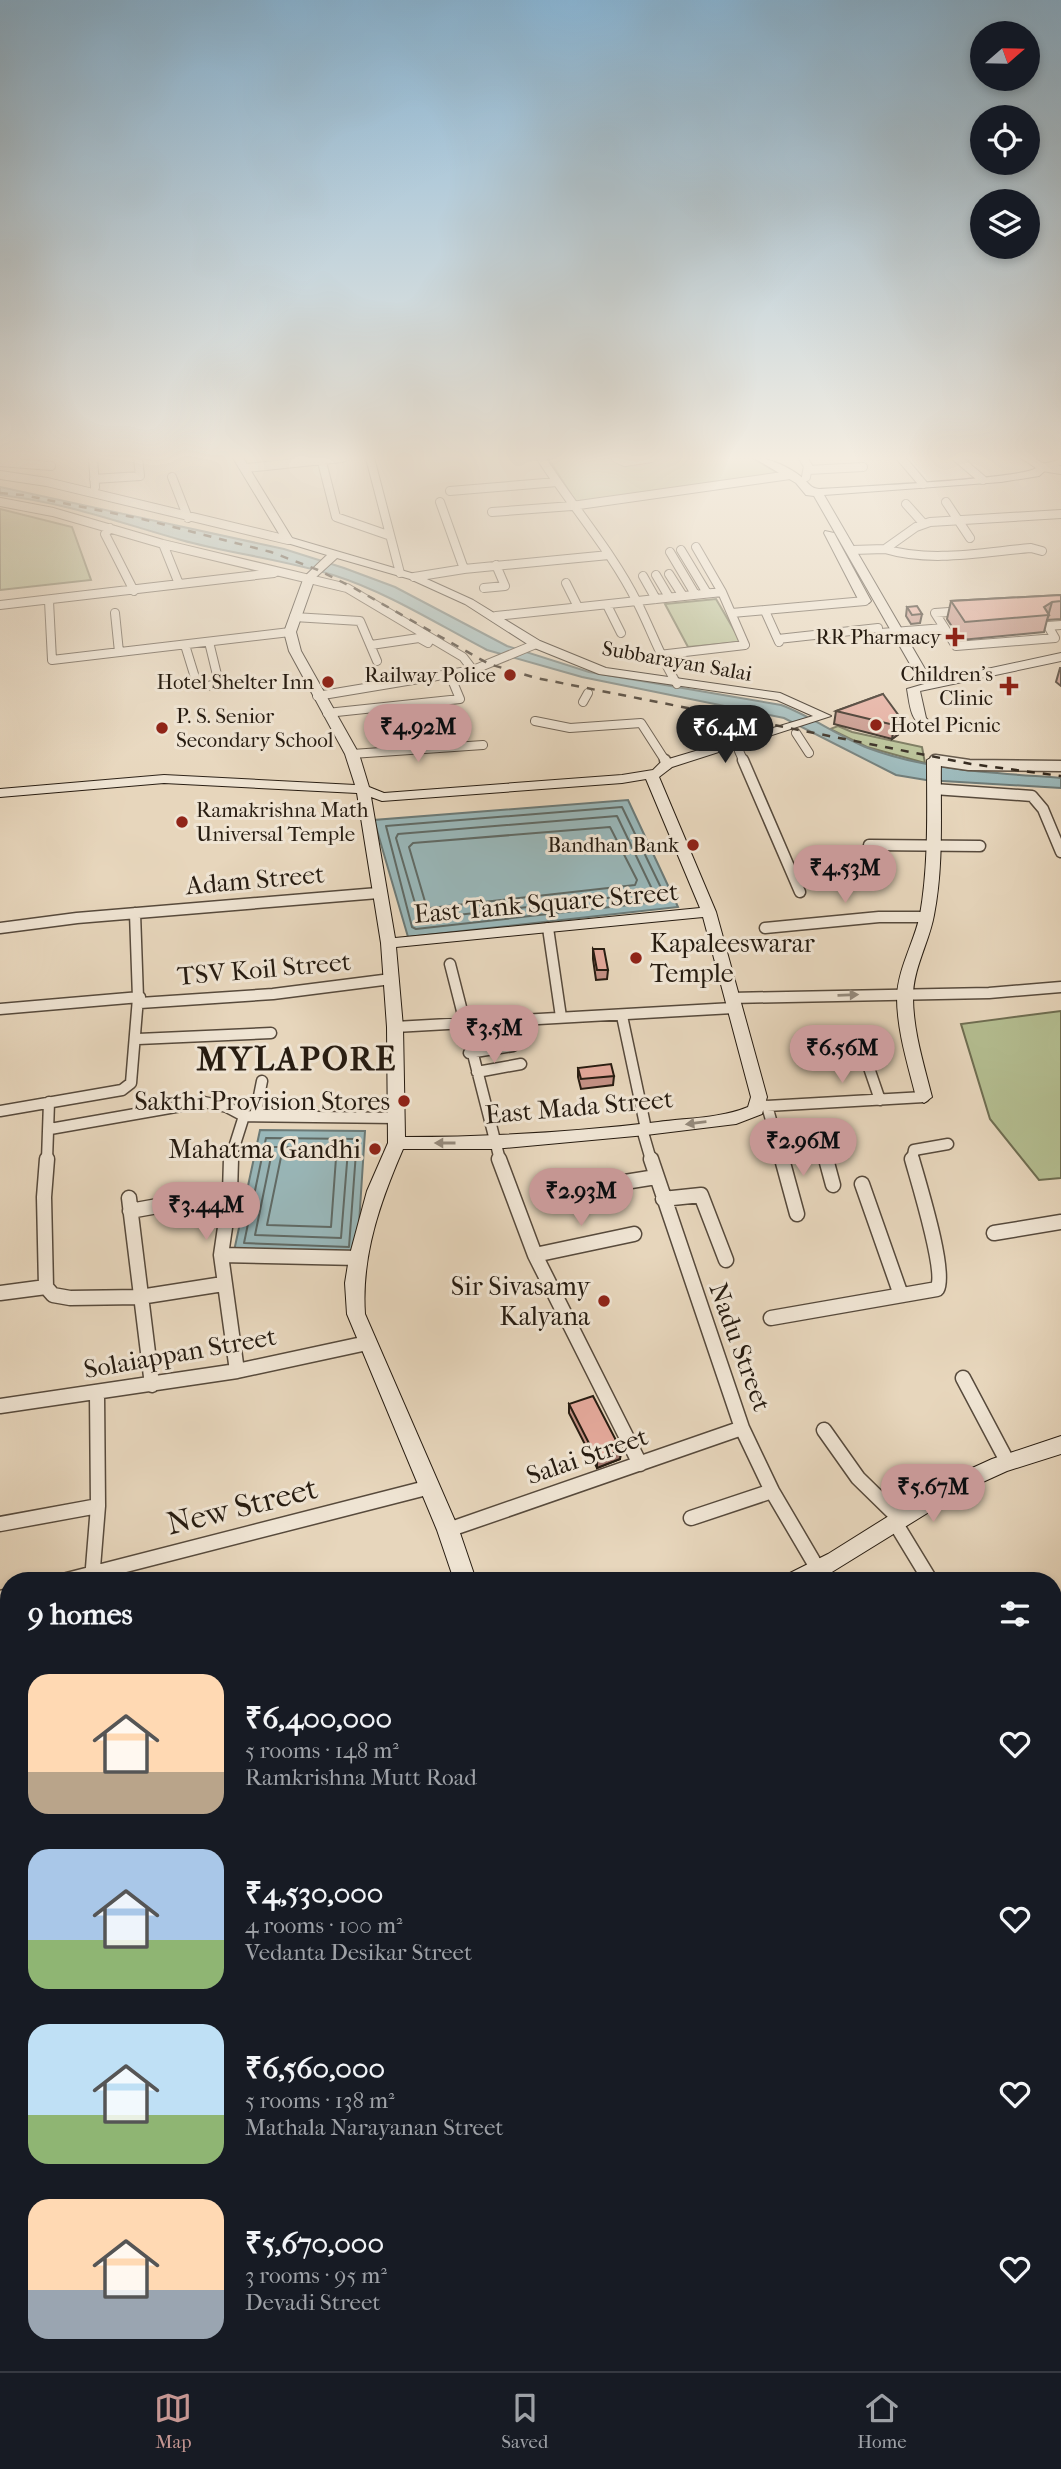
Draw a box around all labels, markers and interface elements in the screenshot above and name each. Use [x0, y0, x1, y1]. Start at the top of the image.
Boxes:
north arrow [970, 21, 1040, 91]
map controls [970, 21, 1040, 259]
button: locate [970, 105, 1040, 175]
button: layers [970, 189, 1040, 259]
place label: RR Pharmacy [815, 625, 942, 649]
marker: RR Pharmacy [947, 629, 963, 645]
street label: Subbarayan Salai [600, 636, 754, 686]
place label: Children's Clinic [900, 662, 993, 710]
place label: Railway Police [364, 663, 496, 687]
marker: Railway Police [502, 667, 518, 683]
place label: Hotel Shelter Inn [157, 670, 314, 694]
marker: Hotel Shelter Inn [320, 674, 336, 690]
marker: Children's Clinic [999, 676, 1019, 696]
place label: P. S. Senior Secondary School [176, 704, 334, 752]
pin: ₹4.92M [361, 704, 475, 764]
pin: ₹6.4M [676, 706, 774, 765]
text: ₹4.92M [380, 713, 456, 740]
place label: Hotel Picnic [890, 713, 1001, 737]
text: ₹6.4M [692, 714, 758, 741]
marker: Hotel Picnic [868, 717, 884, 733]
marker: P. S. Senior Secondary School [154, 720, 170, 736]
place label: Ramakrishna Math Universal Temple [196, 798, 369, 846]
marker: Ramakrishna Math Universal Temple [174, 814, 190, 830]
place label: Bandhan Bank [548, 833, 679, 857]
marker: Bandhan Bank [685, 837, 701, 853]
pin: ₹4.53M [788, 846, 902, 905]
text: ₹4.53M [809, 854, 881, 881]
street label: Adam Street [183, 858, 326, 902]
street label: East Tank Square Street [412, 876, 680, 930]
place label: Kapaleeswarar Temple [650, 928, 815, 989]
street label: TSV Koil Street [176, 946, 353, 992]
marker: Kapaleeswarar Temple [628, 950, 644, 966]
one-way arrow [837, 989, 859, 1000]
pin: ₹3.5M [445, 1006, 543, 1065]
text: ₹3.5M [465, 1014, 523, 1041]
pin: ₹6.56M [785, 1026, 899, 1085]
text: ₹6.56M [806, 1034, 878, 1061]
district label: MYLAPORE [196, 1040, 398, 1079]
street label: East Mada Street [484, 1083, 675, 1131]
place label: Sakthi Provision Stores [134, 1086, 390, 1117]
marker: Sakthi Provision Stores [396, 1093, 412, 1109]
one-way arrow [685, 1117, 707, 1128]
pin: ₹2.96M [746, 1118, 860, 1178]
text: ₹2.96M [766, 1127, 840, 1154]
place label: Mahatma Gandhi [168, 1134, 361, 1165]
one-way arrow [434, 1137, 456, 1149]
marker: Mahatma Gandhi [367, 1141, 383, 1157]
pin: ₹2.93M [524, 1168, 638, 1228]
text: ₹2.93M [545, 1177, 617, 1204]
pin: ₹3.44M [149, 1182, 263, 1242]
text: ₹3.44M [168, 1191, 244, 1218]
place label: Sir Sivasamy Kalyana [451, 1271, 591, 1332]
street label: Nadu Street [702, 1279, 778, 1416]
marker: Sir Sivasamy Kalyana [596, 1293, 612, 1309]
street label: Solaiappan Street [81, 1321, 279, 1385]
street label: Salai Street [522, 1421, 653, 1491]
pin: ₹5.67M [876, 1464, 990, 1524]
street label: New Street [163, 1469, 322, 1543]
text: ₹5.67M [897, 1473, 969, 1500]
icon: filters [996, 1595, 1034, 1633]
text: 9 homes [28, 1597, 133, 1632]
text: ₹6,400,000 [245, 1701, 392, 1736]
icon: home [84, 1702, 168, 1786]
icon: heart [996, 1725, 1034, 1763]
text: 5 rooms · 148 m² [245, 1737, 399, 1764]
text: Ramkrishna Mutt Road [245, 1764, 477, 1791]
text: ₹4,530,000 [245, 1876, 383, 1911]
icon: home [84, 1877, 168, 1961]
icon: heart [996, 1900, 1034, 1938]
text: 4 rooms · 100 m² [245, 1912, 403, 1939]
text: Vedanta Desikar Street [245, 1939, 472, 1966]
text: ₹6,560,000 [245, 2051, 385, 2086]
icon: home [84, 2052, 168, 2136]
icon: heart [996, 2075, 1034, 2113]
text: 5 rooms · 138 m² [245, 2087, 395, 2114]
text: Mathala Narayanan Street [245, 2114, 504, 2141]
text: ₹5,670,000 [245, 2226, 384, 2261]
icon: home [84, 2227, 168, 2311]
icon: heart [996, 2250, 1034, 2288]
text: 3 rooms · 95 m² [245, 2262, 387, 2289]
text: Devadi Street [245, 2289, 381, 2316]
tab: Map [154, 2389, 192, 2453]
tab: Saved [501, 2389, 548, 2453]
tab: Home [857, 2389, 907, 2453]

